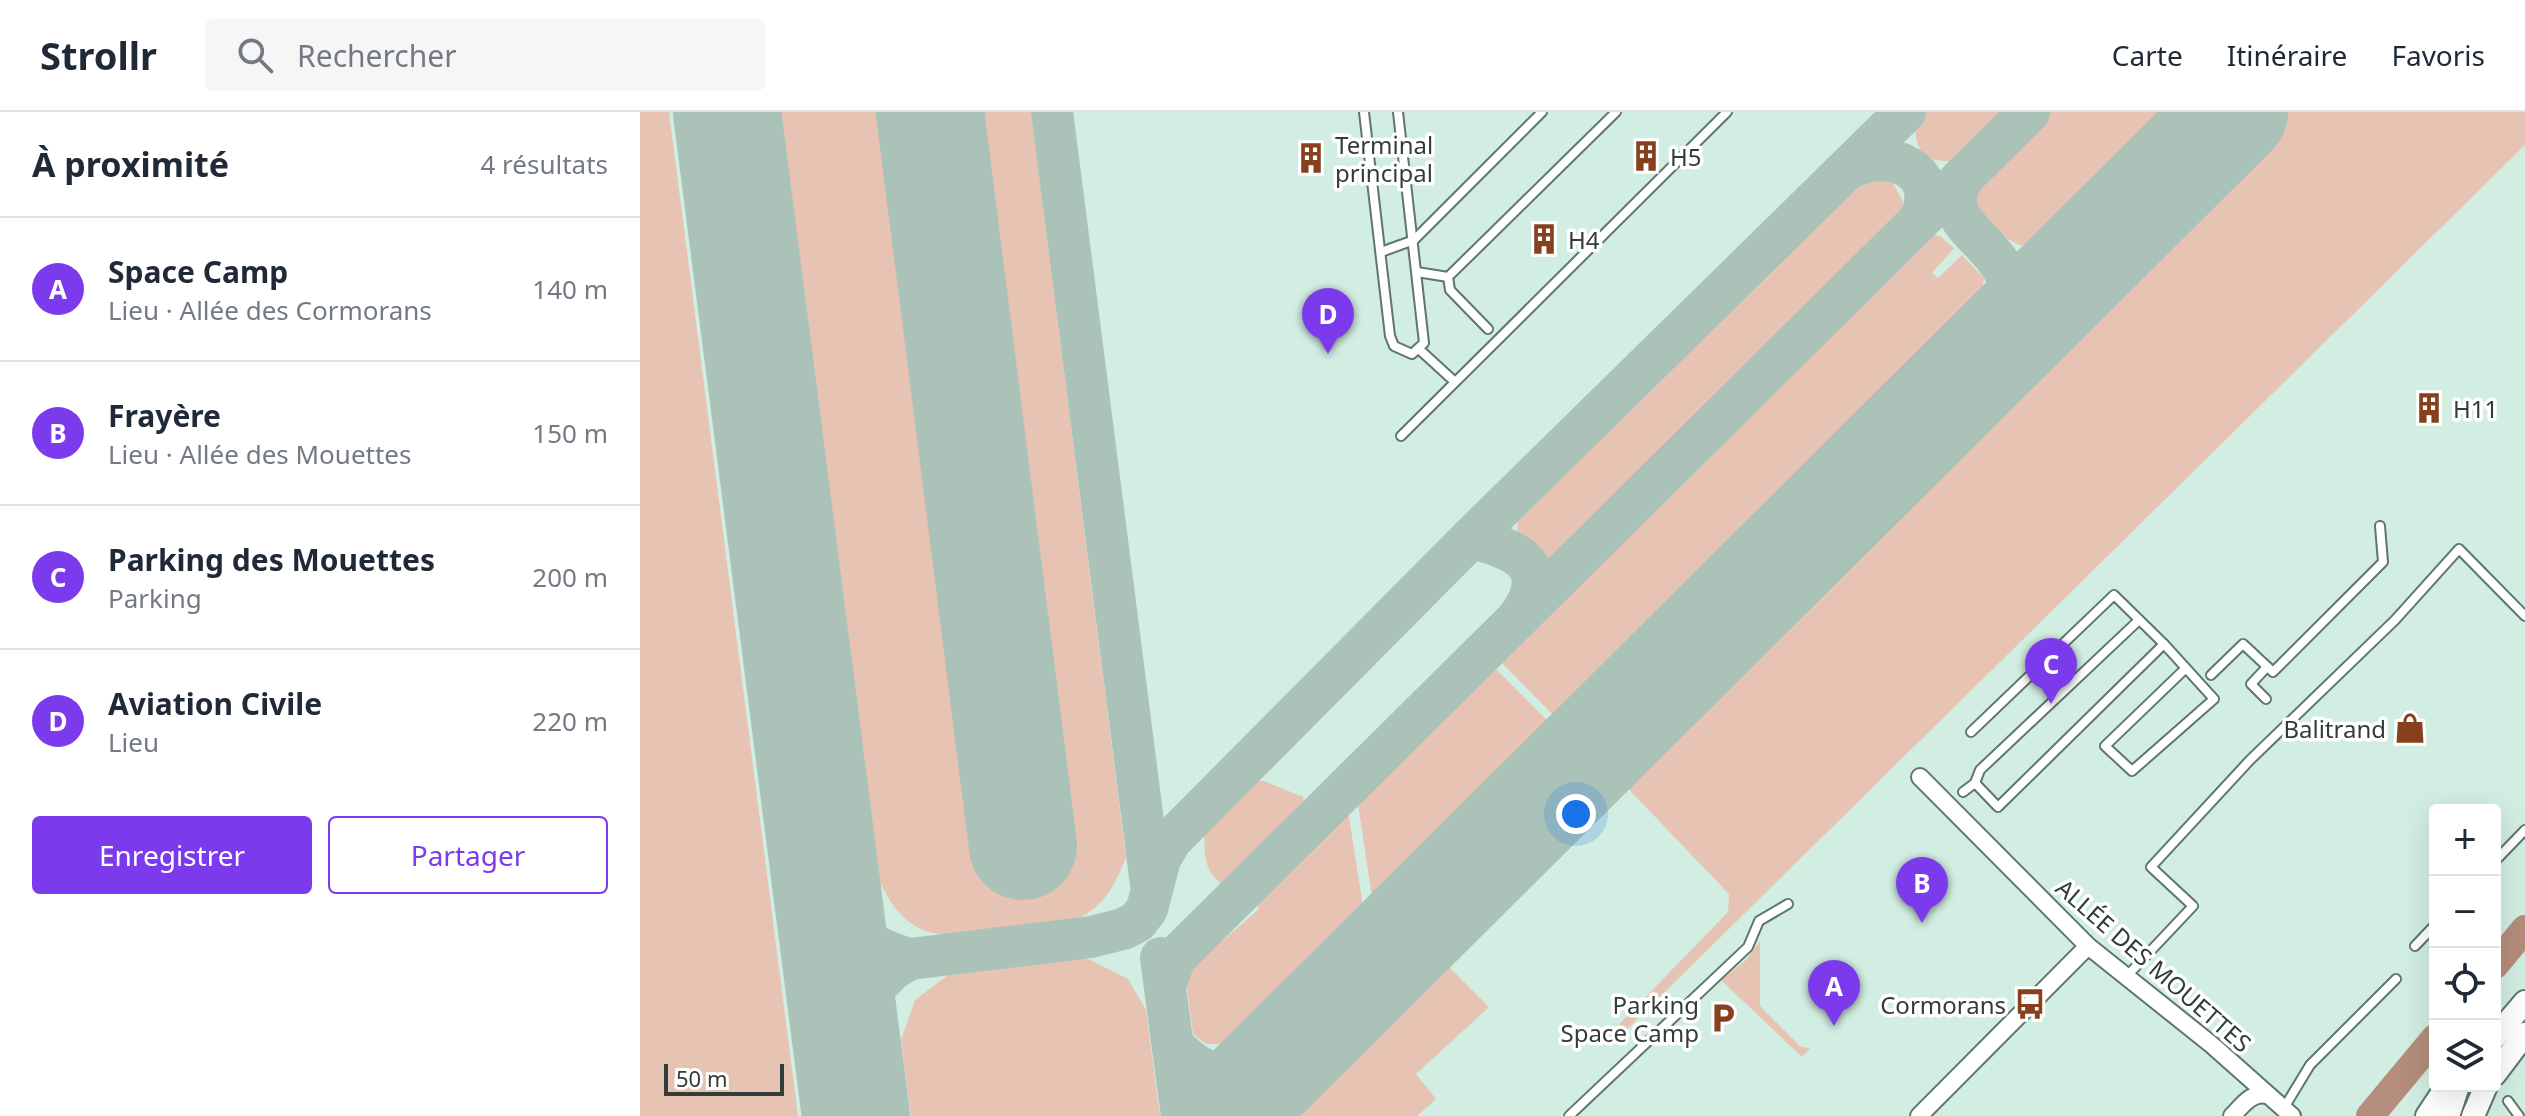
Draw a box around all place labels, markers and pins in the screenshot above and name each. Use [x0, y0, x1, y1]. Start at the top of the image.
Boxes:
place label: Terminal principal [1335, 128, 1433, 189]
building icon: H5 [1629, 139, 1663, 173]
place label: H5 [1670, 140, 1702, 173]
building icon: Terminal principal [1294, 141, 1328, 175]
building icon: H4 [1527, 222, 1561, 256]
place label: H4 [1568, 223, 1600, 256]
pin: D [1302, 288, 1354, 354]
building icon: H11 [2412, 391, 2446, 425]
place label: H11 [2453, 392, 2498, 425]
pin: C [2025, 638, 2077, 704]
shop icon: Balitrand [2393, 711, 2427, 745]
place label: Balitrand [2283, 712, 2386, 745]
pin: B [1896, 857, 1948, 923]
pin: A [1808, 960, 1860, 1026]
bus stop icon: Cormorans [2013, 987, 2047, 1021]
place label: Parking Space Camp [1560, 988, 1699, 1049]
place label: Cormorans [1880, 988, 2006, 1021]
parking icon: Parking Space Camp [1706, 1001, 1740, 1035]

